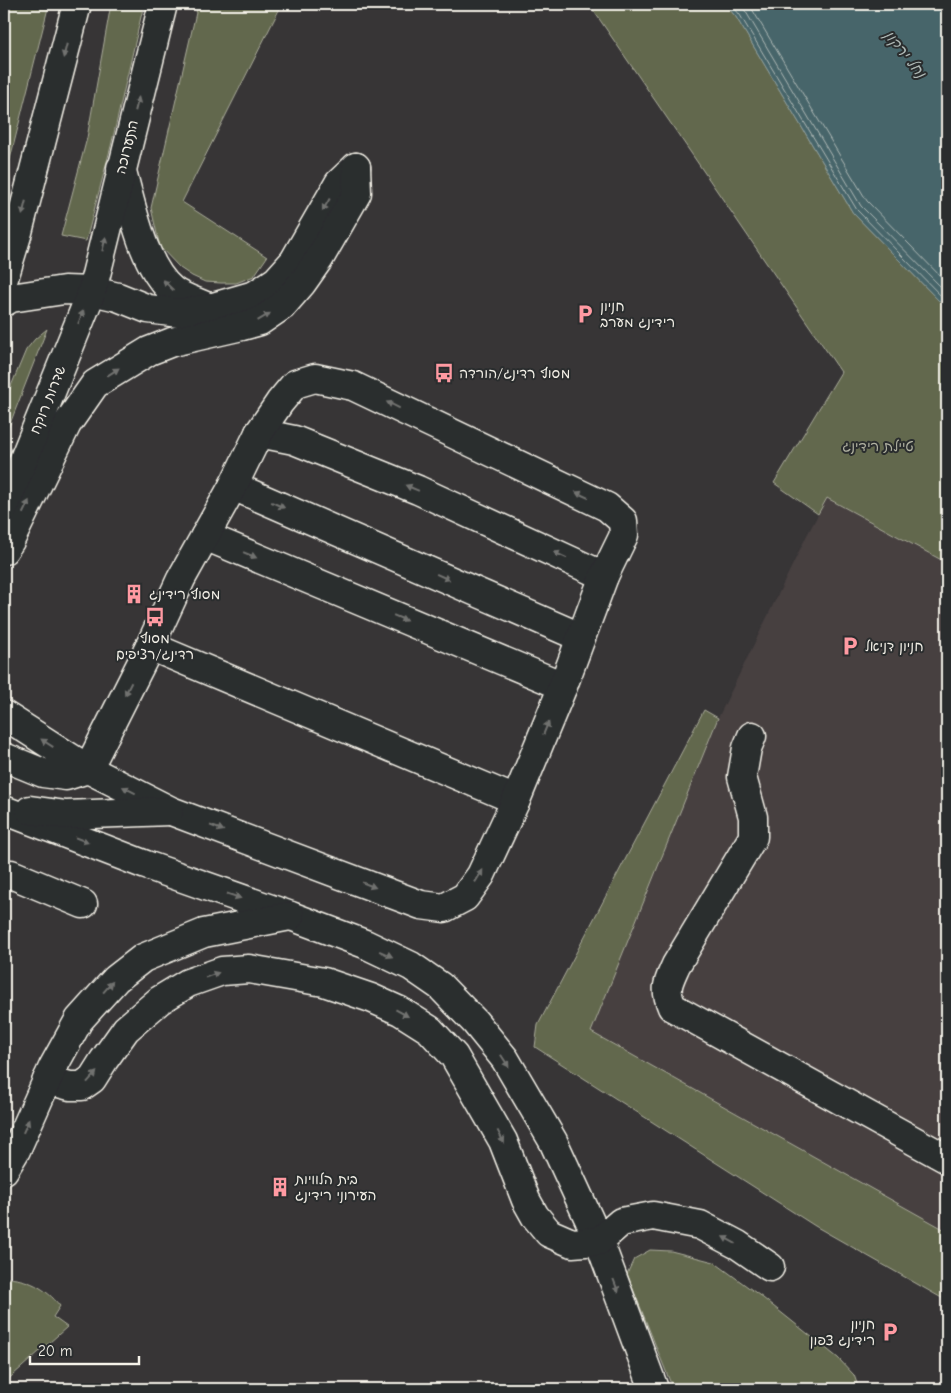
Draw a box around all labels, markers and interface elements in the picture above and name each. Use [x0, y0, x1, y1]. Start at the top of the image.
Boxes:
water label: נחל ירקון [880, 27, 931, 83]
one-way arrow [60, 44, 68, 59]
one-way arrow [134, 96, 142, 111]
street label: התערוכה [112, 118, 142, 176]
one-way arrow [322, 198, 331, 211]
one-way arrow [20, 201, 28, 216]
one-way arrow [100, 237, 108, 252]
one-way arrow [162, 279, 174, 291]
place label: חניון רידינג מערב [600, 298, 675, 331]
parking icon: חניון רידינג מערב [574, 303, 596, 325]
one-way arrow [78, 310, 86, 324]
one-way arrow [257, 313, 271, 322]
bus stop icon: מסוף רדינג/הורדה [433, 362, 455, 384]
street label: שדרות רוקח [27, 363, 70, 437]
place label: מסוף רדינג/הורדה [459, 365, 570, 382]
one-way arrow [106, 368, 119, 377]
one-way arrow [386, 401, 400, 409]
park label: טיילת רידינג [842, 438, 914, 455]
one-way arrow [405, 483, 419, 491]
one-way arrow [575, 491, 589, 499]
one-way arrow [23, 500, 31, 514]
one-way arrow [271, 502, 285, 510]
one-way arrow [243, 551, 258, 559]
one-way arrow [553, 551, 567, 559]
one-way arrow [436, 574, 450, 582]
building icon: מסוף רידינג [123, 583, 145, 605]
place label: מסוף רידינג [149, 586, 220, 603]
bus stop icon: מסוף רדינג/רציפים [144, 606, 166, 628]
one-way arrow [393, 614, 408, 622]
place label: מסוף רדינג/רציפים [116, 630, 194, 663]
parking icon: חניון דניאל [839, 635, 861, 657]
place label: חניון דניאל [865, 638, 924, 655]
one-way arrow [124, 682, 132, 697]
one-way arrow [542, 720, 550, 735]
one-way arrow [40, 738, 53, 747]
one-way arrow [122, 786, 137, 794]
one-way arrow [209, 825, 224, 832]
one-way arrow [75, 837, 89, 845]
one-way arrow [474, 870, 484, 883]
one-way arrow [362, 881, 377, 889]
one-way arrow [227, 893, 242, 900]
one-way arrow [379, 950, 393, 958]
one-way arrow [205, 971, 220, 979]
one-way arrow [102, 982, 114, 994]
one-way arrow [395, 1008, 408, 1017]
one-way arrow [501, 1054, 510, 1068]
one-way arrow [86, 1071, 97, 1083]
one-way arrow [23, 1119, 31, 1133]
one-way arrow [497, 1130, 505, 1145]
place label: בית הלוויות העירוני רידינג [294, 1171, 376, 1204]
building icon: בית הלוויות העירוני רידינג [269, 1176, 291, 1198]
one-way arrow [722, 1236, 736, 1244]
one-way arrow [612, 1279, 620, 1294]
place label: חניון רידינג צפון [810, 1316, 875, 1349]
parking icon: חניון רידינג צפון [879, 1321, 901, 1343]
scale bar [30, 1333, 139, 1365]
text: 20 m [38, 1342, 72, 1360]

